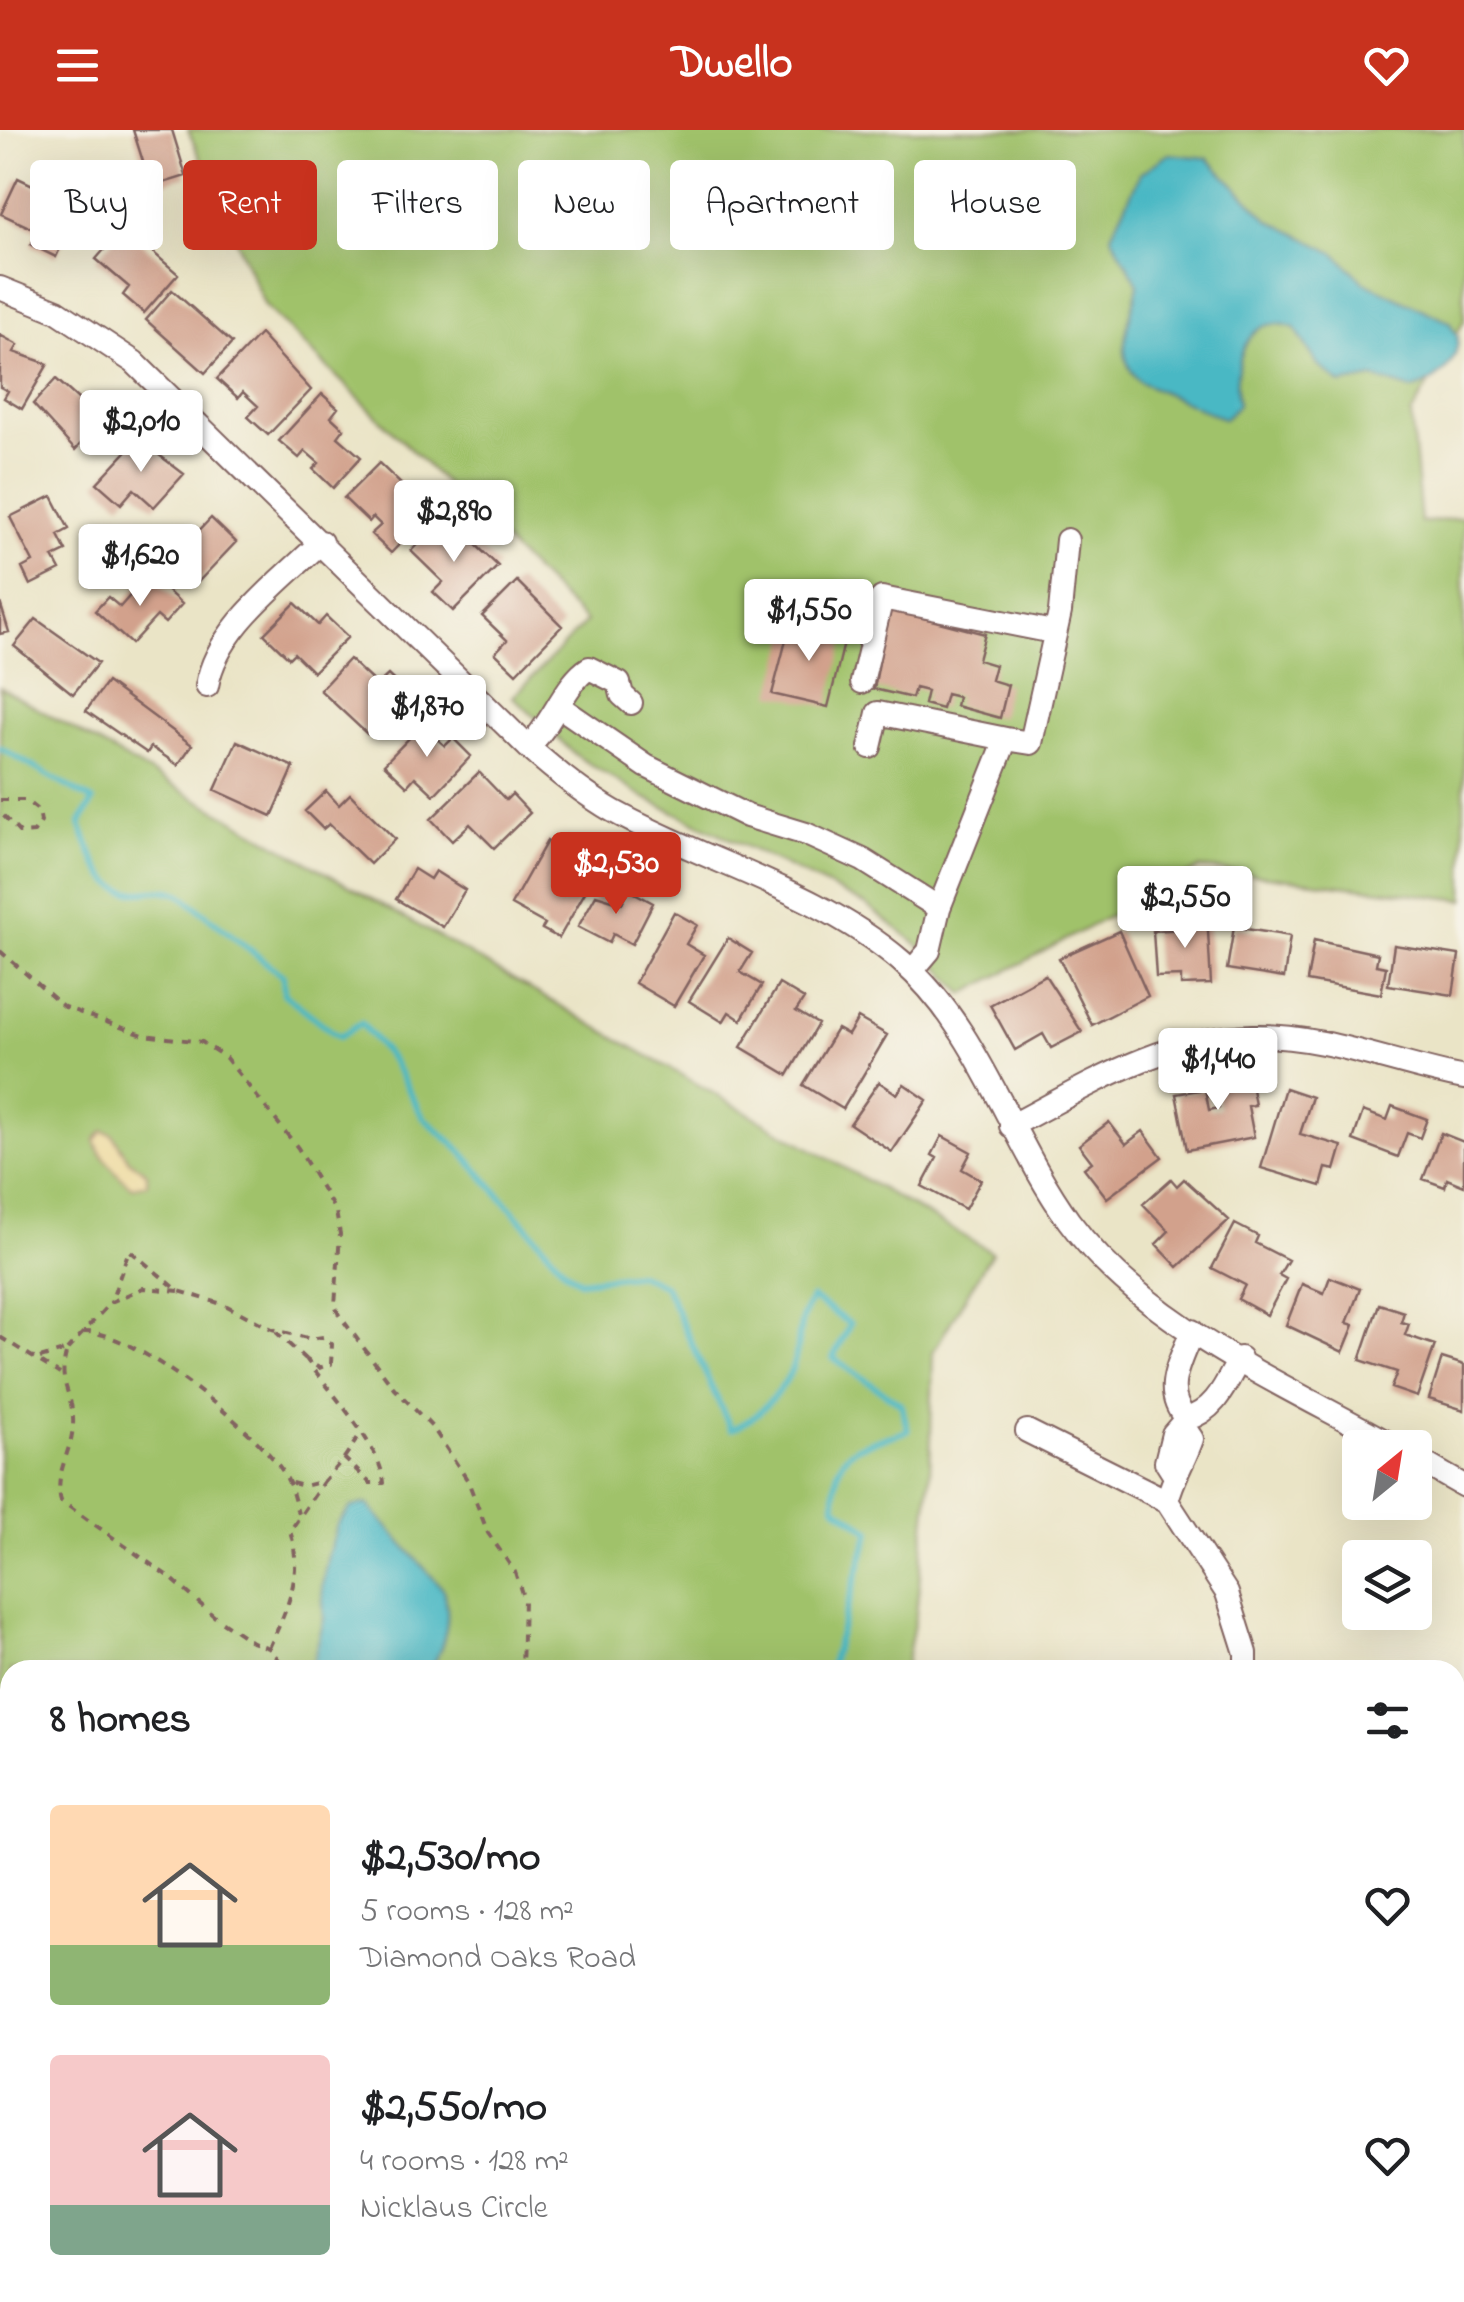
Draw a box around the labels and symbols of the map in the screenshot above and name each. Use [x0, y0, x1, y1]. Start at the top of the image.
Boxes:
pin: $2,010 [60, 390, 222, 475]
pin: $2,890 [373, 480, 535, 565]
pin: $1,620 [59, 524, 221, 609]
pin: $1,550 [728, 579, 890, 664]
pin: $1,870 [346, 675, 508, 760]
pin: $2,530 [535, 832, 697, 917]
pin: $2,550 [1104, 866, 1266, 951]
pin: $1,440 [1137, 1028, 1299, 1113]
north arrow [1342, 1430, 1432, 1520]

